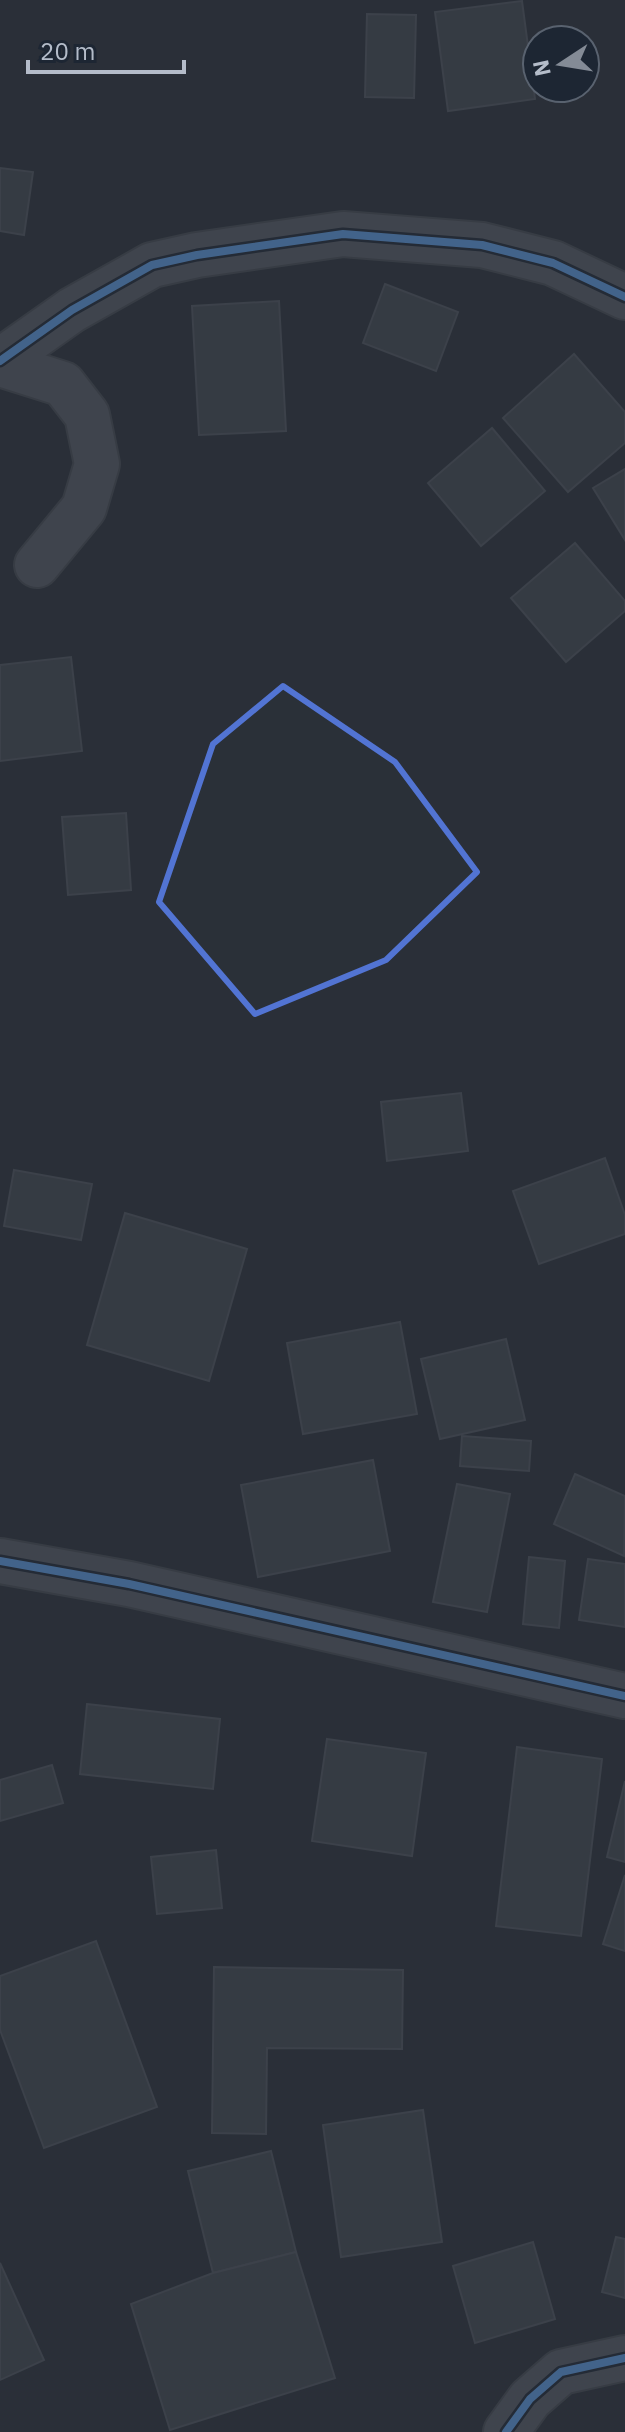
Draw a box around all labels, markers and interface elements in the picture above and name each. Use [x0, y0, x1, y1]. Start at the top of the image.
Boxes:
scale bar [28, 24, 184, 74]
north arrow [521, 24, 601, 104]
text: 20 m [40, 35, 95, 67]
text: N [525, 57, 557, 79]

